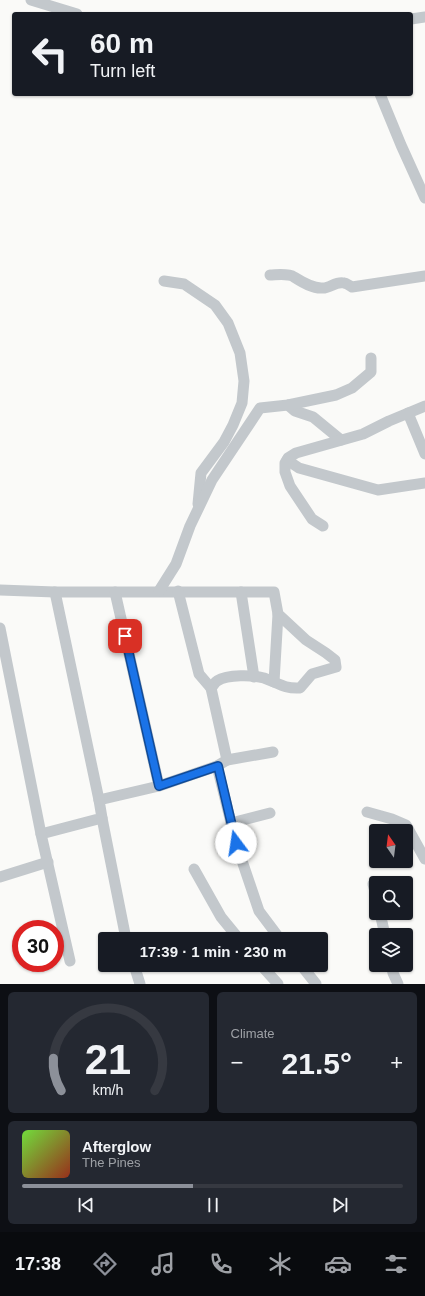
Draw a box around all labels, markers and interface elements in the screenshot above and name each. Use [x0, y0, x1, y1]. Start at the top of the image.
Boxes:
icon: left [24, 28, 76, 80]
text: 60 m [90, 28, 154, 59]
text: Turn left [90, 61, 155, 81]
pin [108, 619, 142, 653]
icon: arrive [114, 625, 136, 647]
position arrow [215, 822, 257, 864]
north arrow [369, 824, 413, 868]
map controls [369, 824, 413, 972]
button: search [369, 876, 413, 920]
speed limit sign: 30 [12, 920, 64, 972]
button: layers [369, 928, 413, 972]
text: 17:39 · 1 min · 230 m [140, 943, 286, 960]
text: Climate [231, 1026, 275, 1041]
text: 21 [85, 1035, 131, 1082]
text: 21.5° [282, 1047, 352, 1080]
text: − [231, 1050, 243, 1075]
text: + [390, 1050, 403, 1075]
text: km/h [93, 1081, 124, 1097]
text: Afterglow [82, 1138, 151, 1155]
text: The Pines [82, 1155, 141, 1170]
icon: previous [75, 1194, 97, 1216]
icon: pause [202, 1194, 224, 1216]
icon: next [329, 1194, 351, 1216]
icon: directions [91, 1250, 119, 1278]
icon: music [149, 1250, 177, 1278]
icon: phone [207, 1250, 235, 1278]
icon: climate [266, 1250, 294, 1278]
icon: car [324, 1250, 352, 1278]
icon: filters [382, 1250, 410, 1278]
text: 17:38 [15, 1254, 61, 1274]

